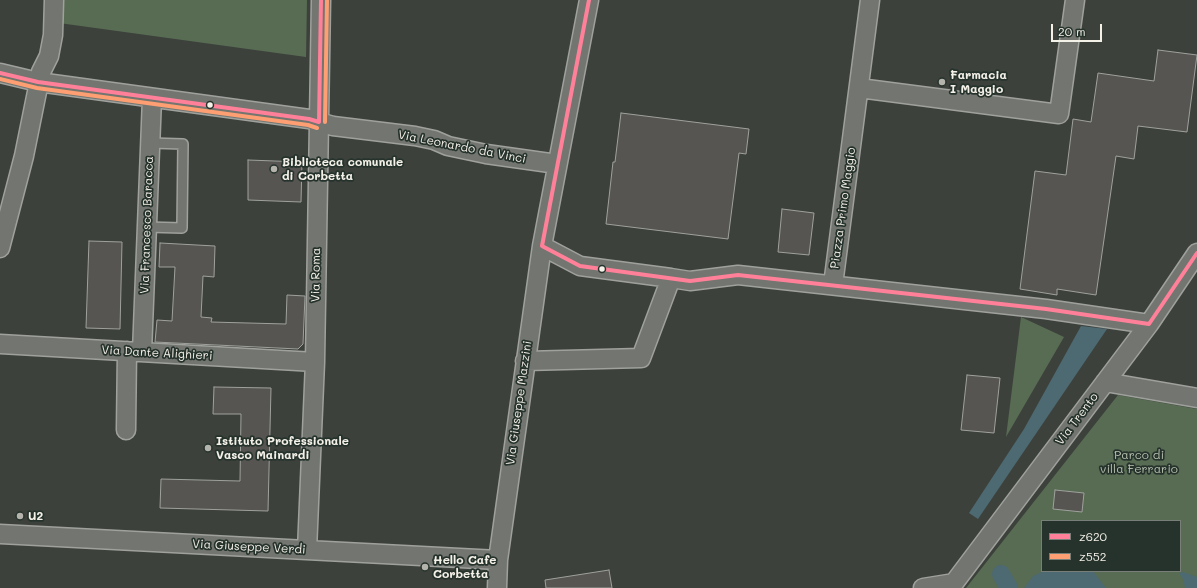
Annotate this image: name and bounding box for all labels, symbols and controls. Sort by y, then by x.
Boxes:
scale bar [1053,16,1104,42]
text: 20 m [1058,23,1086,39]
place label: Farmacia I Maggio [950,68,1007,96]
marker: Farmacia I Maggio [937,77,947,87]
unlabelled marker [205,100,215,110]
street label: Via Leonardo da Vinci [397,128,527,166]
street label: Piazza Primo Maggio [827,146,859,270]
place label: Biblioteca comunale di Corbetta [282,155,403,183]
street label: Via Francesco Baracca [137,156,157,294]
marker: Biblioteca comunale di Corbetta [269,164,279,174]
street label: Via Roma [308,248,324,302]
unlabelled marker [597,264,607,274]
street label: Via Giuseppe Mazzini [503,340,535,466]
street label: Via Dante Alighieri [101,343,213,363]
street label: Via Trento [1053,390,1101,448]
place label: Istituto Professionale Vasco Mainardi [216,434,349,462]
marker: Istituto Professionale Vasco Mainardi [203,443,213,453]
park label: Parco di villa Ferrario [1100,448,1178,476]
place label: U2 [28,509,43,523]
marker: U2 [15,511,25,521]
legend [1041,520,1181,572]
text: z620 [1079,528,1107,544]
street label: Via Giuseppe Verdi [192,537,306,557]
text: z552 [1079,548,1106,564]
place label: Hello Cafe Corbetta [433,553,496,581]
marker: Hello Cafe Corbetta [420,562,430,572]

